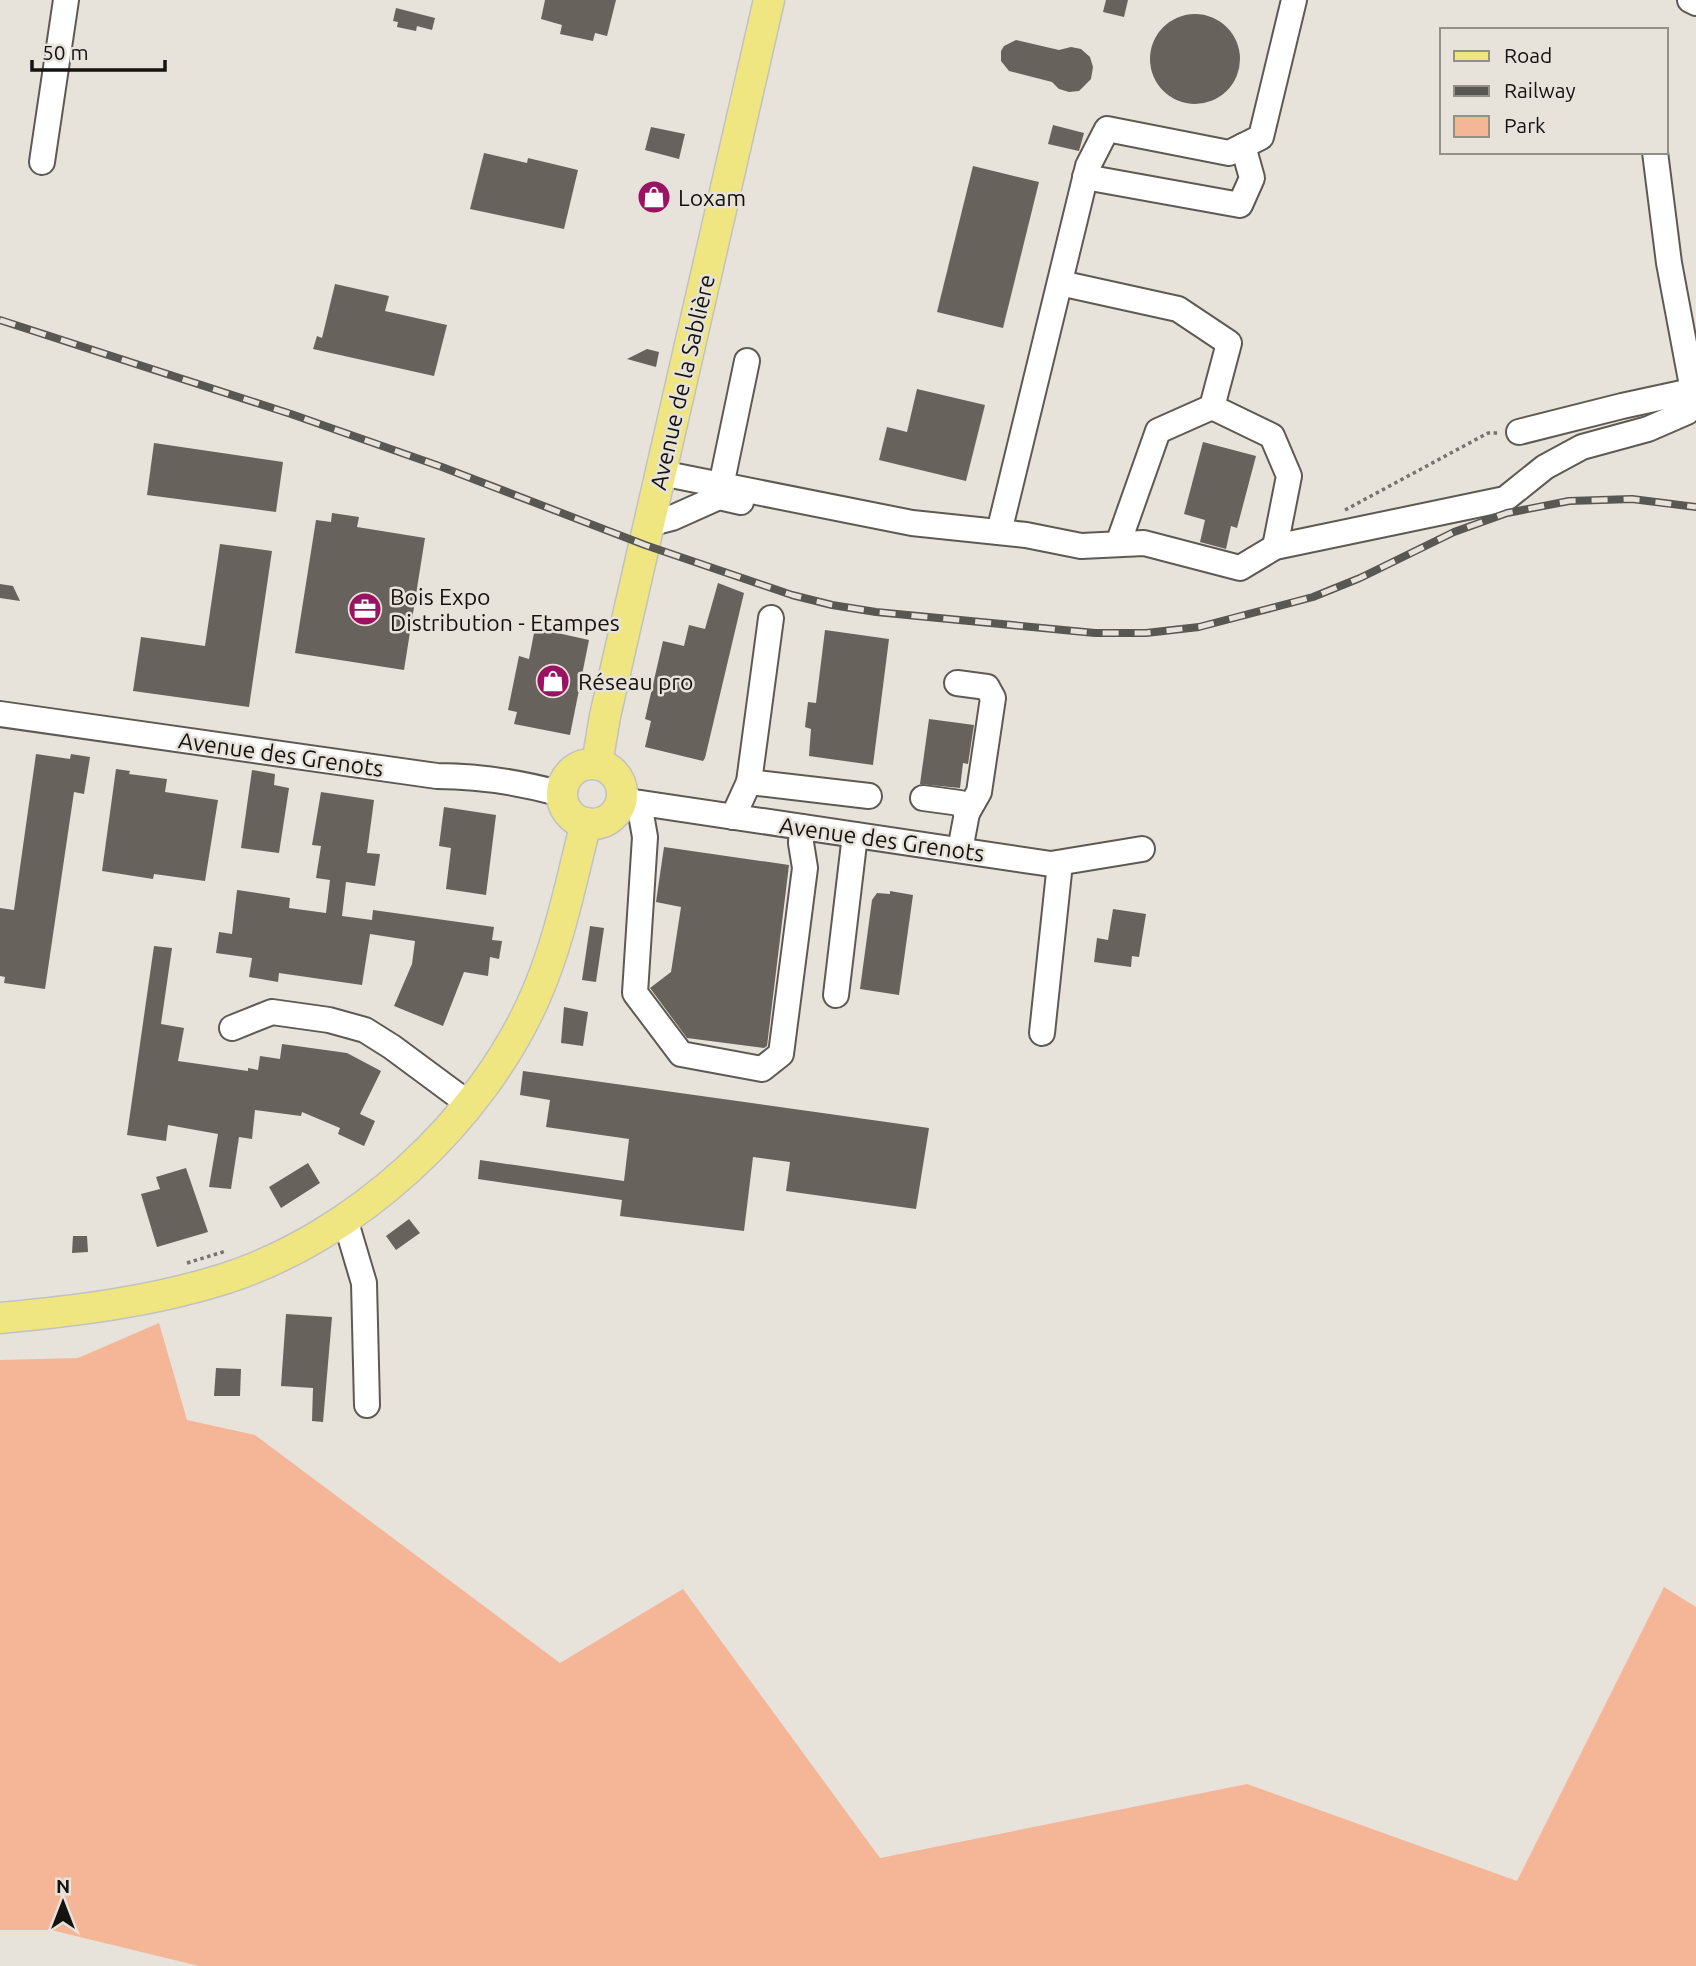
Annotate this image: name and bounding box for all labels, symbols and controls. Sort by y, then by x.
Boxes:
scale bar [32,28,164,72]
legend [1440,28,1668,154]
text: 50 m [42,40,89,64]
text: Road [1504,43,1552,67]
text: Railway [1504,78,1576,102]
text: Park [1504,113,1546,137]
shop icon: Loxam [635,178,673,216]
place label: Loxam [678,185,746,210]
street label: Avenue de la Sablière [645,272,719,492]
place label: Bois Expo Distribution - Etampes [390,584,620,635]
office icon: Bois Expo Distribution - Etampes [346,590,384,628]
shop icon: Réseau pro [534,662,572,700]
place label: Réseau pro [578,669,693,694]
street label: Avenue des Grenots [177,727,385,781]
street label: Avenue des Grenots [778,812,986,866]
north arrow [28,1868,98,1938]
text: N [56,1875,70,1897]

